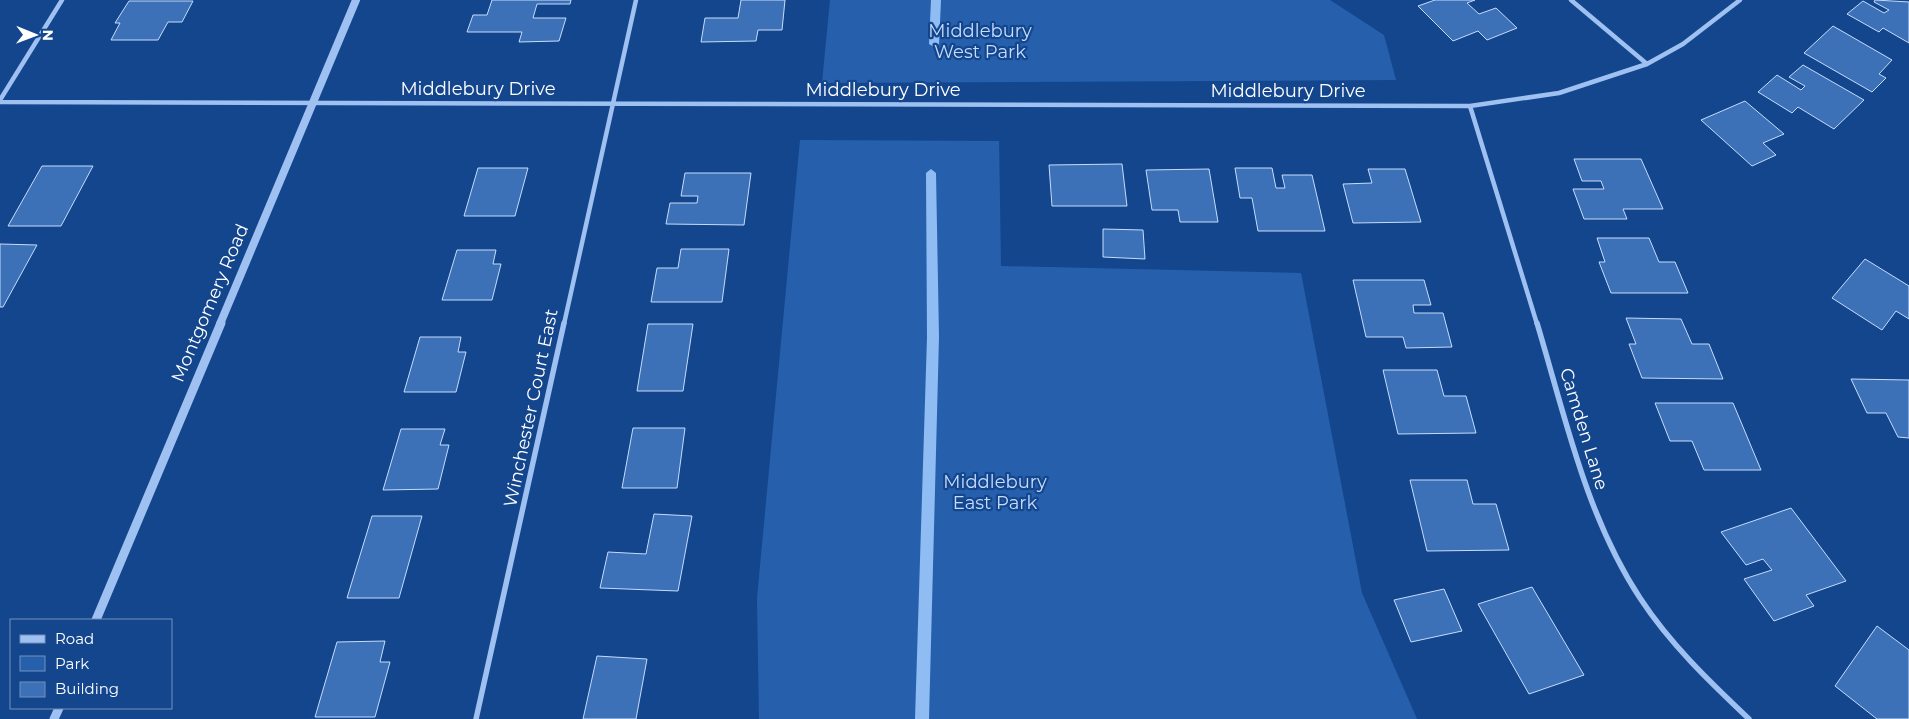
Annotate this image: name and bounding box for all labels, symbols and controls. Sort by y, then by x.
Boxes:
north arrow [10,10,60,60]
park label: Middlebury West Park [928,20,1032,63]
text: N [39,29,57,41]
street label: Middlebury Drive [400,78,556,100]
street label: Middlebury Drive [805,79,961,101]
street label: Middlebury Drive [1210,80,1366,102]
street label: Montgomery Road [167,221,253,385]
street label: Winchester Court East [499,307,563,509]
street label: Camden Lane [1555,365,1613,493]
park label: Middlebury East Park [943,471,1047,514]
legend [10,619,172,709]
text: Road [55,629,94,648]
text: Park [55,654,89,673]
text: Building [55,679,119,698]

